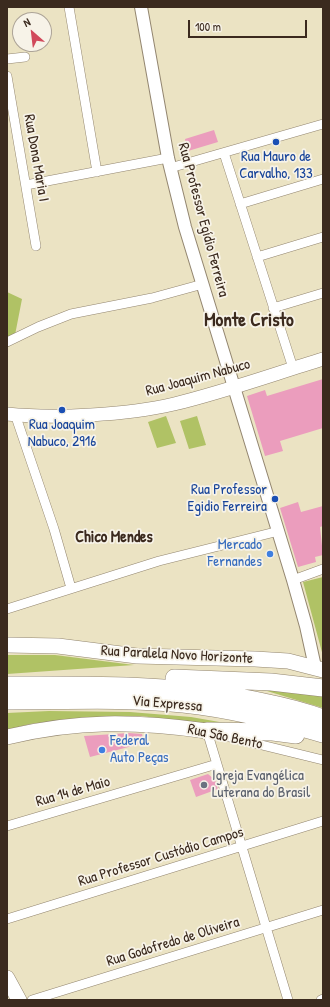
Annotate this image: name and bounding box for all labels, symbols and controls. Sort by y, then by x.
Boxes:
north arrow [12,12,52,52]
scale bar [190,12,309,38]
text: N [21,15,33,30]
text: 100 m [195,18,221,35]
street label: Rua Dona Maria I [19,113,53,203]
marker: Rua Mauro de Carvalho, 133 [271,137,281,147]
street label: Rua Professor Egídio Ferreira [174,141,232,299]
place label: Rua Mauro de Carvalho, 133 [239,148,313,183]
district label: Monte Cristo [204,310,294,332]
street label: Rua Joaquim Nabuco [144,355,252,401]
marker: Rua Joaquim Nabuco, 2916 [57,405,67,415]
place label: Rua Joaquim Nabuco, 2916 [28,416,96,451]
place label: Rua Professor Egidio Ferreira [188,481,267,516]
marker: Rua Professor Egidio Ferreira [270,494,280,504]
district label: Chico Mendes [75,528,153,548]
place label: Mercado Fernandes [208,536,262,571]
marker: Mercado Fernandes [265,549,275,559]
street label: Rua Paralela Novo Horizonte [101,642,253,668]
street label: Via Expressa [131,692,203,716]
street label: Rua São Bento [186,720,264,754]
place label: Federal Auto Peças [110,732,169,767]
marker: Federal Auto Peças [97,745,107,755]
place label: Igreja Evangélica Luterana do Brasil [212,767,310,802]
street label: Rua 14 de Maio [34,773,112,811]
marker: Igreja Evangélica Luterana do Brasil [199,780,209,790]
street label: Rua Professor Custódio Campos [76,823,246,891]
street label: Rua Godofredo de Oliveira [105,913,241,971]

